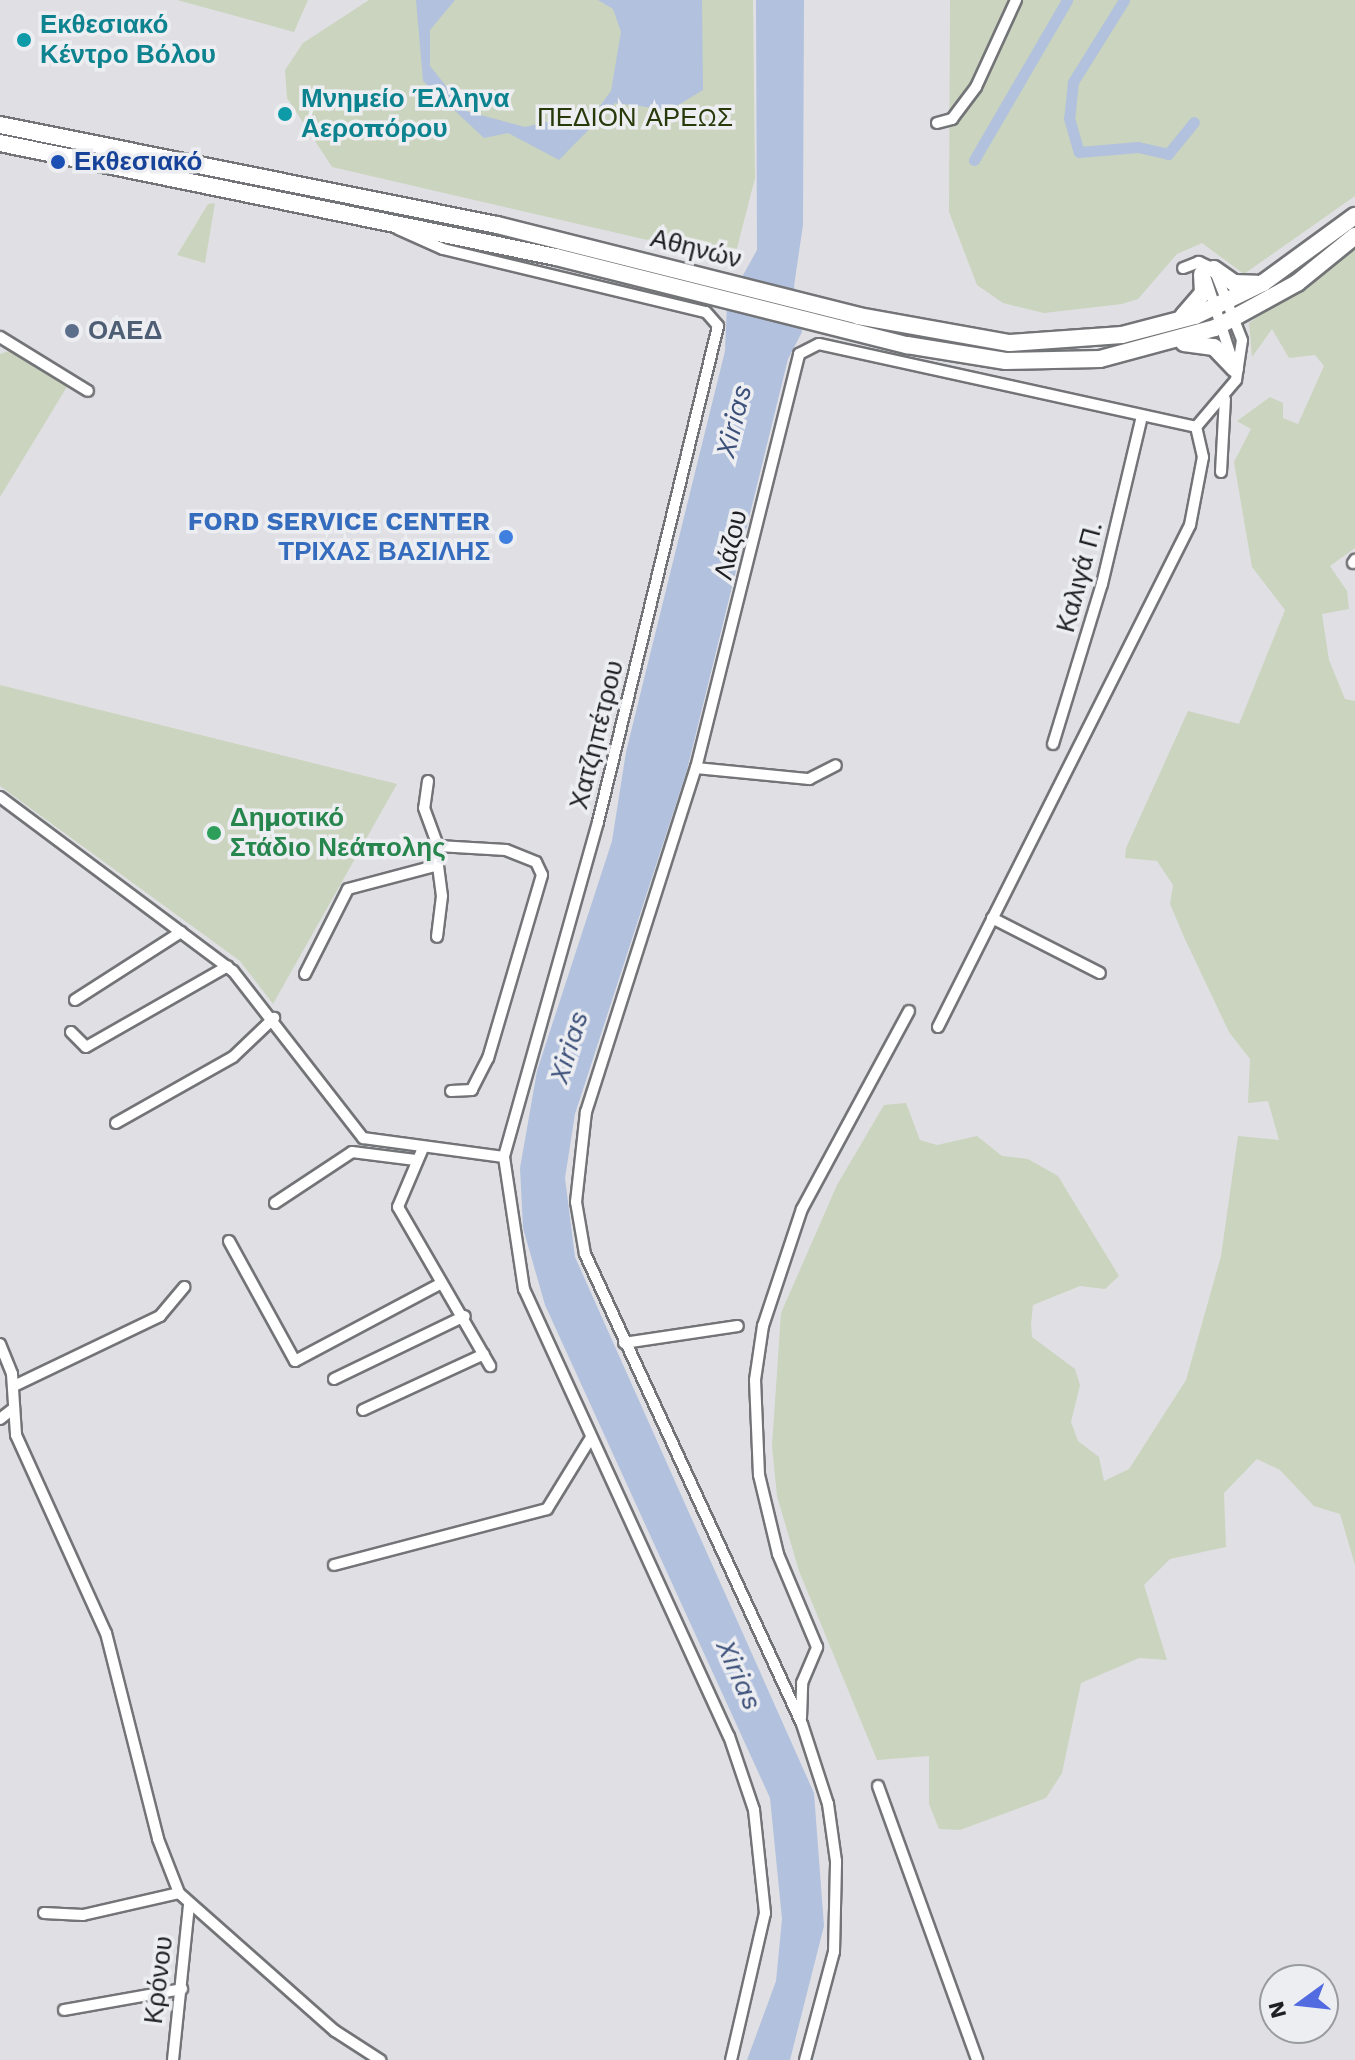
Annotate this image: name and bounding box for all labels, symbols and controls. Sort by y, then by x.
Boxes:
place label: Εκθεσιακό Κέντρο Βόλου [40,9,216,70]
marker: Εκθεσιακό Κέντρο Βόλου [15,31,33,49]
place label: Μνημείο Έλληνα Αεροπόρου [301,83,509,144]
park label: ΠΕΔΙΟΝ ΑΡΕΩΣ [537,102,733,134]
marker: Μνημείο Έλληνα Αεροπόρου [276,105,294,123]
place label: Εκθεσιακό [74,146,202,178]
marker: Εκθεσιακό [49,153,67,171]
street label: Αθηνών [647,223,745,275]
place label: ΟΑΕΔ [88,315,162,347]
marker: ΟΑΕΔ [63,322,81,340]
water label: Xirias [709,381,759,461]
place label: FORD SERVICE CENTER ΤΡΙΧΑΣ ΒΑΣΙΛΗΣ [188,506,490,568]
street label: Λάζου [708,507,754,583]
street label: Καλιγά Π. [1050,518,1110,636]
marker: FORD SERVICE CENTER ΤΡΙΧΑΣ ΒΑΣΙΛΗΣ [497,528,515,546]
street label: Χατζηπέτρου [563,657,631,813]
place label: Δημοτικό Στάδιο Νεάπολης [230,802,446,864]
marker: Δημοτικό Στάδιο Νεάπολης [205,824,223,842]
water label: Xirias [542,1007,596,1087]
water label: Xirias [709,1635,769,1715]
street label: Κρόνου [138,1934,180,2026]
north arrow [1259,1964,1339,2044]
text: N [1263,1999,1291,2021]

